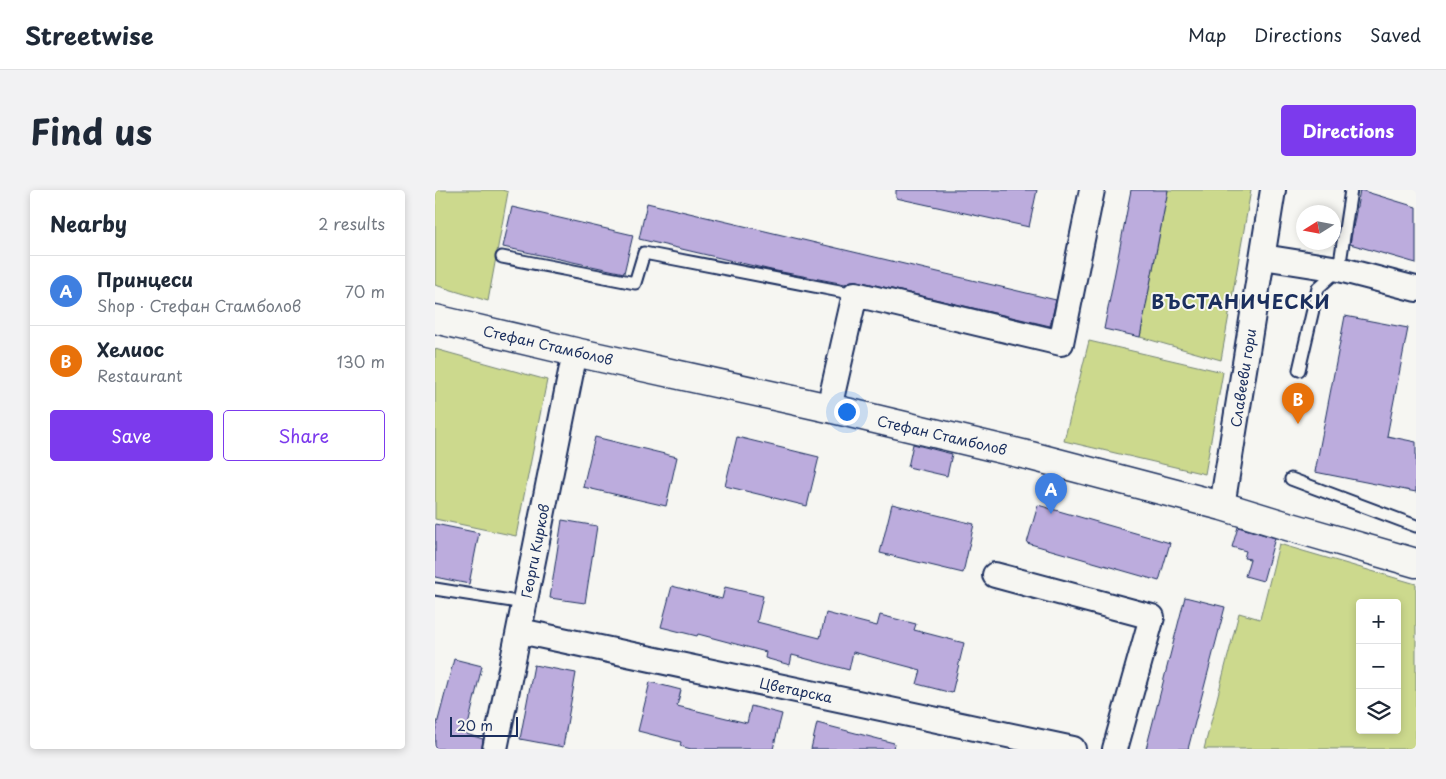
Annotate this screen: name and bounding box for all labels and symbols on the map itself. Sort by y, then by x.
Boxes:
north arrow [1296,205,1341,250]
district label: ВЪСТАНИЧЕСКИ [1151,287,1331,315]
street label: Стефан Стамболов [481,320,615,370]
street label: Славееви гори [1225,327,1261,429]
pin: B [1282,383,1314,424]
your location [834,399,860,425]
street label: Стефан Стамболов [875,410,1009,460]
pin: A [1035,473,1067,514]
street label: Георги Кирков [516,502,554,600]
street label: Цветарска [758,672,835,708]
scale bar [450,714,517,737]

